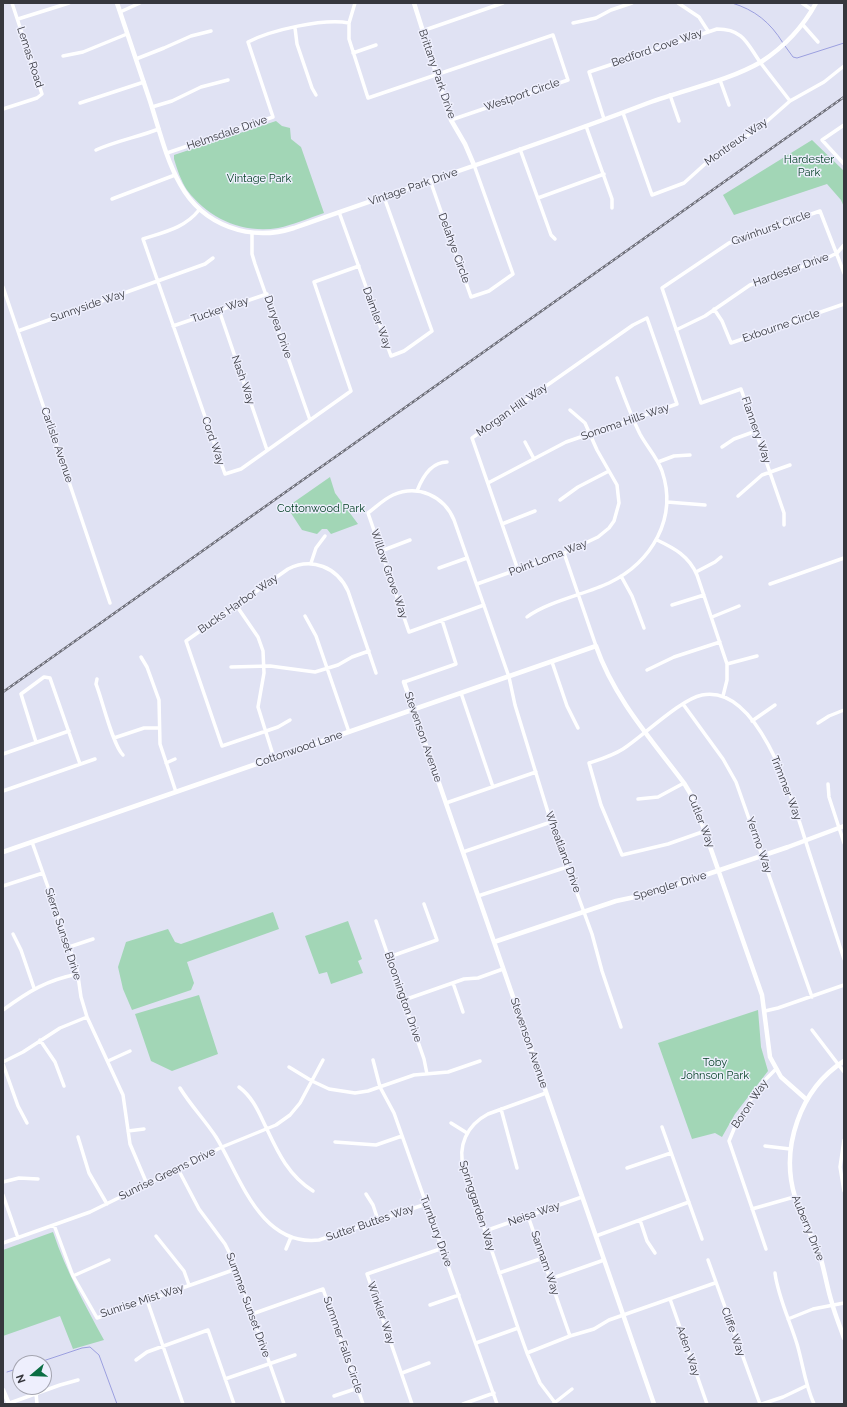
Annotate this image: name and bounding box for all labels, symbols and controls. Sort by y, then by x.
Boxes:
street label: Lemas Road [14,25,46,89]
street label: Bedford Cove Way [610,26,704,70]
street label: Brittany Park Drive [416,28,458,120]
street label: Westport Circle [482,76,562,114]
street label: Helmsdale Drive [185,113,269,153]
street label: Montreux Way [702,115,770,169]
park label: Hardester Park [784,153,834,179]
street label: Vintage Park Drive [367,166,459,208]
park label: Vintage Park [227,172,291,186]
street label: Gwinhurst Circle [730,208,812,248]
street label: Delahye Circle [435,211,473,285]
street label: Hardester Drive [751,250,831,290]
street label: Daimler Way [360,285,394,351]
street label: Sunnyside Way [49,287,127,325]
street label: Tucker Way [190,294,250,326]
street label: Duryea Drive [261,294,295,360]
street label: Exbourne Circle [741,307,821,345]
street label: Nash Way [228,353,258,407]
street label: Morgan Hill Way [474,381,550,439]
street label: Flannery Way [738,395,774,465]
street label: Sonoma Hills Way [579,401,671,443]
street label: Carlisle Avenue [38,406,76,484]
street label: Cord Way [199,415,227,467]
park label: Cottonwood Park [277,502,365,516]
street label: Willow Grove Way [368,528,410,620]
street label: Point Loma Way [507,537,589,579]
street label: Bucks Harbor Way [196,572,280,636]
street label: Stevenson Avenue [401,690,445,784]
street label: Cottonwood Lane [254,728,344,770]
street label: Trimmer Way [768,754,804,822]
street label: Cutler Way [685,792,717,850]
street label: Wheatland Drive [542,810,584,894]
street label: Yermo Way [743,815,775,875]
street label: Spengler Drive [632,869,708,903]
street label: Sierra Sunset Drive [42,886,84,982]
street label: Bloomington Drive [381,950,425,1044]
street label: Stevenson Avenue [507,996,551,1090]
park label: Toby Johnson Park [681,1056,749,1082]
street label: Boron Way [729,1077,771,1131]
street label: Sunrise Greens Drive [117,1145,217,1203]
street label: Springgarden Way [456,1159,498,1253]
street label: Auberry Drive [789,1193,827,1263]
street label: Turnbury Drive [417,1194,455,1268]
street label: Neisa Way [506,1199,562,1229]
street label: Sutter Buttes Way [324,1202,416,1244]
street label: Sannam Way [528,1229,562,1297]
street label: Summer Sunset Drive [223,1251,273,1359]
street label: Winkler Way [364,1280,398,1346]
street label: Sunrise Mist Way [99,1281,185,1321]
street label: Summer Falls Circle [320,1295,366,1395]
street label: Cliffe Way [718,1306,748,1358]
street label: Aden Way [673,1324,703,1378]
north arrow [12,1355,52,1395]
text: N [14,1373,29,1385]

